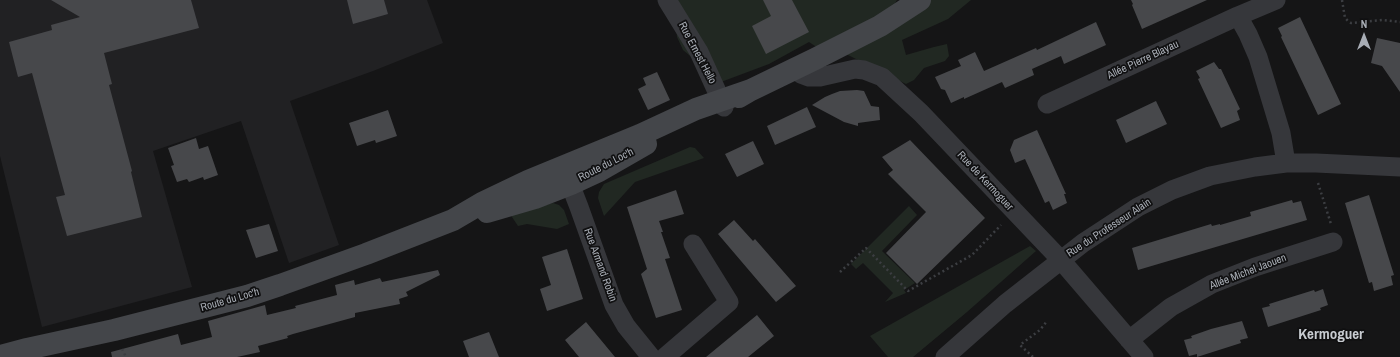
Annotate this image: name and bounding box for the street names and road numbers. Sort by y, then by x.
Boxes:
street label: Rue Ernest Hello [675,20,719,86]
street label: Allée Pierre Blayau [1105,38,1181,82]
street label: Route du Loc'h [576,145,636,185]
street label: Rue de Kermoguer [954,149,1016,213]
street label: Rue du Professeur Alain [1064,196,1154,260]
street label: Rue Armand Robin [581,226,619,304]
street label: Allée Michel Jaouen [1208,251,1288,293]
street label: Route du Loc'h [199,285,261,315]

